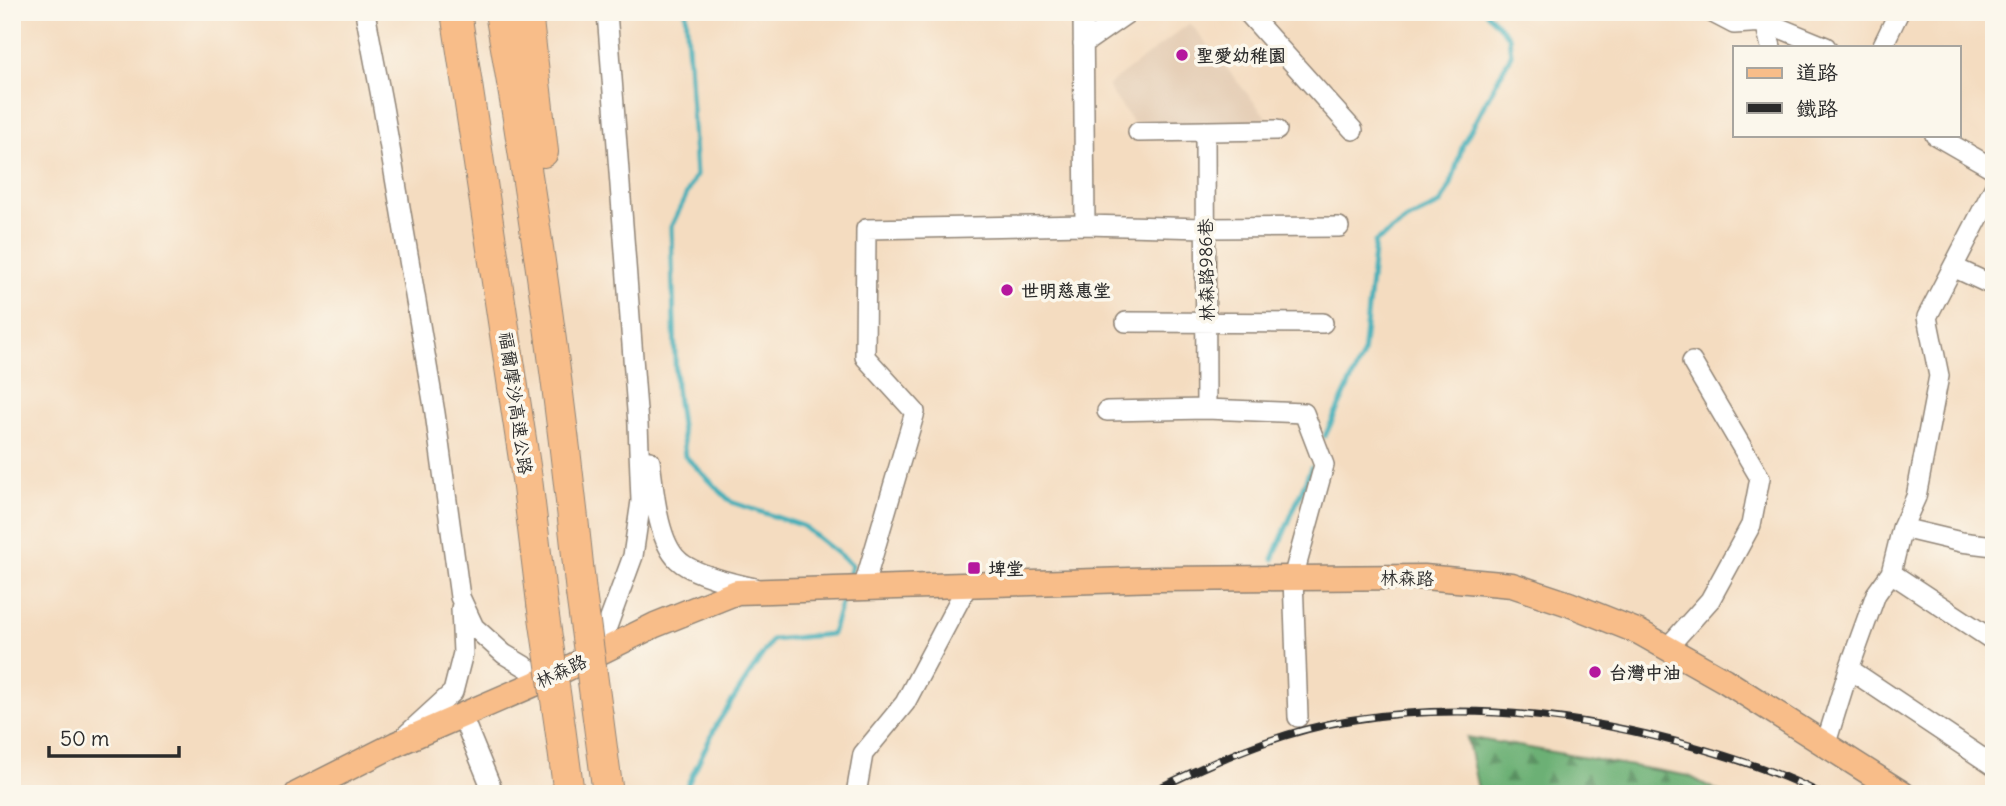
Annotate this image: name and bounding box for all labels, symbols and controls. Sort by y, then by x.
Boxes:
place label: 聖愛幼稚園 [1196,44,1286,67]
legend [1733,46,1960,136]
marker: 聖愛幼稚園 [1174,47,1190,63]
text: 道路 [1796,59,1838,86]
text: 鐵路 [1796,95,1838,122]
street label: 林森路986巷 [1194,218,1218,322]
place label: 世明慈惠堂 [1021,279,1111,302]
marker: 世明慈惠堂 [999,282,1015,298]
street label: 福爾摩沙高速公路 [495,330,537,476]
place label: 埤堂 [988,557,1024,580]
marker: 埤堂 [966,560,982,576]
street label: 林森路 [1380,566,1434,590]
street label: 林森路 [532,649,590,693]
place label: 台灣中油 [1609,661,1681,684]
marker: 台灣中油 [1587,664,1603,680]
scale bar [49,715,178,759]
text: 50 m [60,725,109,752]

